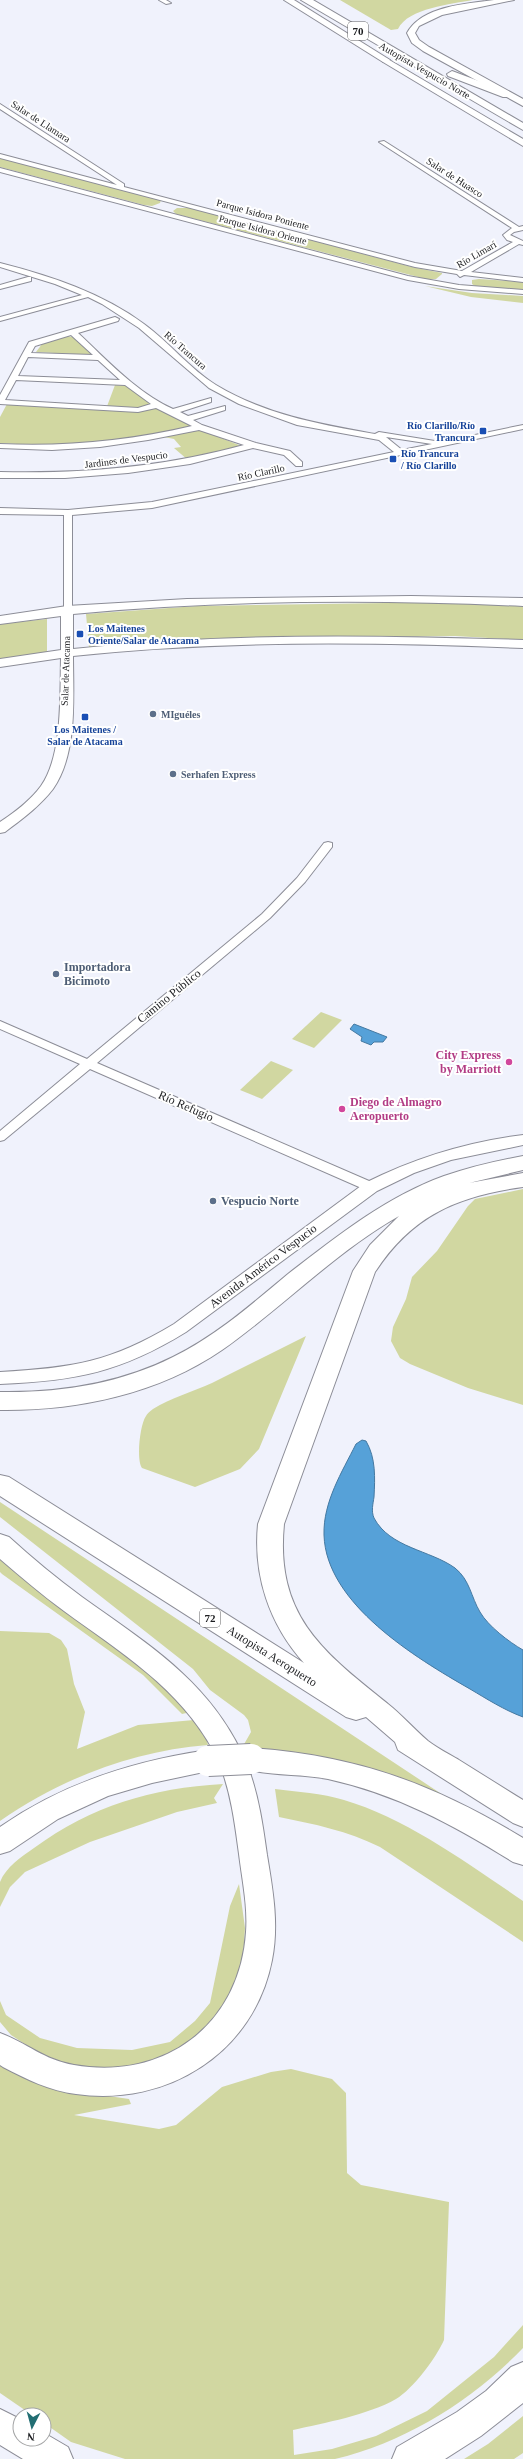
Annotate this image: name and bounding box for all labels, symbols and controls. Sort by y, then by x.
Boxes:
road number: 70 [348,22,368,40]
street label: Autopista Vespucio Norte [377,40,473,101]
street label: Salar de Llamara [9,98,73,145]
street label: Salar de Huasco [424,155,485,200]
street label: Parque Isidora Poniente [215,197,311,232]
street label: Parque Isidora Oriente [218,212,309,247]
street label: Río Limarí [454,239,498,270]
street label: Río Trancura [162,329,210,372]
place label: Río Clarillo/Río Trancura [407,420,475,443]
marker: Río Clarillo/Río Trancura [478,426,488,436]
place label: Río Trancura / Río Clarillo [400,448,459,471]
street label: Jardines de Vespucio [84,449,168,470]
marker: Río Trancura / Río Clarillo [388,454,398,464]
street label: Río Clarillo [237,462,285,483]
place label: Los Maitenes Oriente/Salar de Atacama [88,623,199,646]
marker: Los Maitenes Oriente/Salar de Atacama [75,629,85,639]
street label: Salar de Atacama [59,635,72,706]
marker: MIguéles [148,709,158,719]
place label: MIguéles [161,709,201,720]
marker: Los Maitenes / Salar de Atacama [80,712,90,722]
place label: Los Maitenes / Salar de Atacama [47,724,123,747]
marker: Serhafen Express [168,769,178,779]
place label: Serhafen Express [181,769,256,780]
place label: Importadora Bicimoto [64,960,131,988]
street label: Camino Público [134,966,204,1026]
marker: Importadora Bicimoto [51,969,61,979]
place label: City Express by Marriott [436,1048,501,1076]
marker: City Express by Marriott [504,1057,514,1067]
street label: Río Refugio [156,1088,216,1124]
place label: Diego de Almagro Aeropuerto [350,1095,442,1123]
marker: Diego de Almagro Aeropuerto [337,1104,347,1114]
place label: Vespucio Norte [221,1194,300,1208]
marker: Vespucio Norte [208,1196,218,1206]
street label: Avenida Américo Vespucio [207,1221,319,1311]
road number: 72 [200,1609,220,1627]
street label: Autopista Aeropuerto [224,1623,320,1689]
north arrow [12,2407,52,2447]
text: N [26,2431,36,2443]

